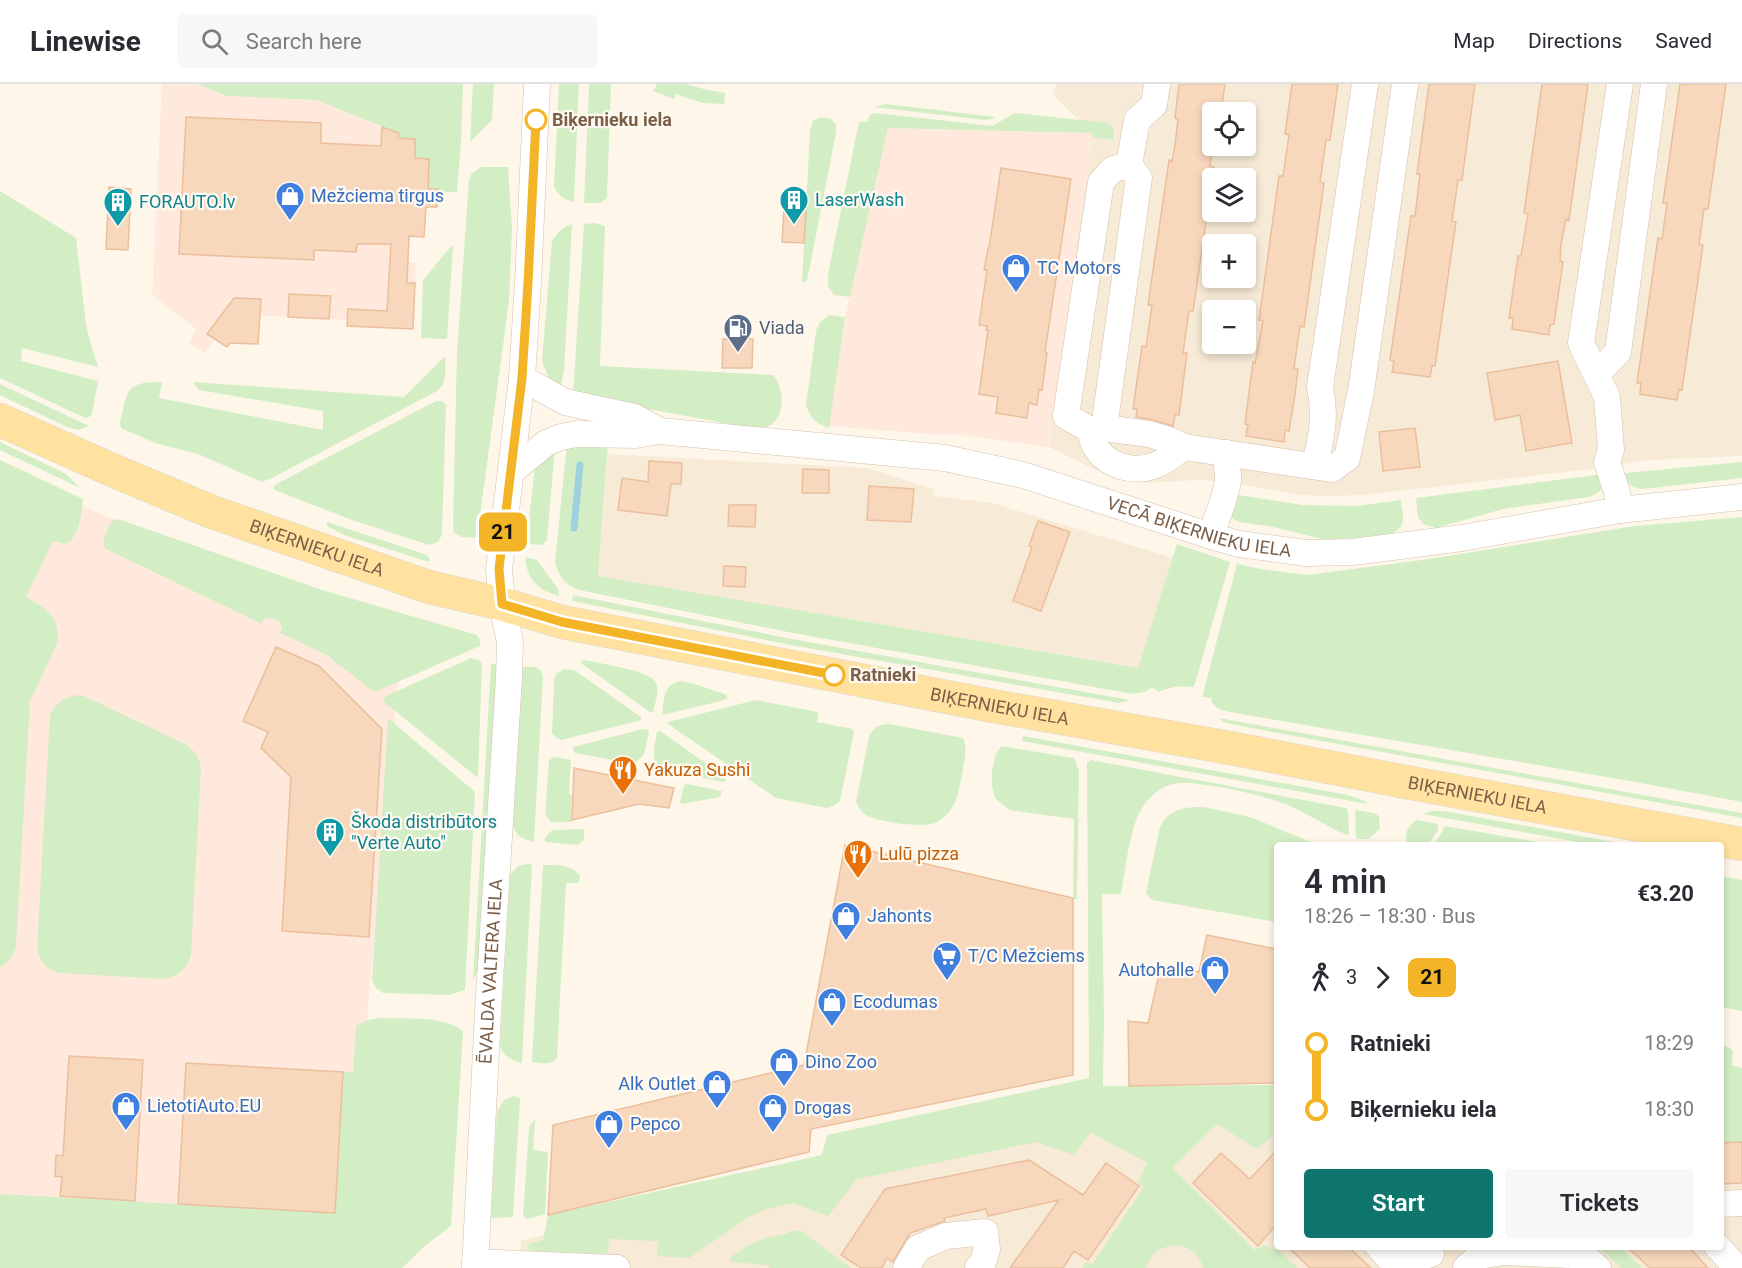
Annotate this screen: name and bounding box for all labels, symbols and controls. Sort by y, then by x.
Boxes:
search box [177,14,597,68]
text: Linewise [30,25,141,58]
icon: search [198,25,231,58]
text: Search here [246,29,362,54]
text: Map [1453,29,1495,53]
text: Directions [1528,29,1622,53]
text: Saved [1655,29,1712,53]
map controls [1202,102,1256,354]
button: locate [1202,102,1256,156]
marker: Biķernieku iela [525,109,547,131]
place label: Biķernieku iela [552,109,672,131]
button: layers [1202,168,1256,222]
shop icon: Mežciema tirgus [274,180,306,222]
building icon: LaserWash [778,184,810,226]
place label: Mežciema tirgus [311,185,444,206]
building icon: FORAUTO.lv [102,186,134,228]
place label: LaserWash [815,189,904,210]
place label: FORAUTO.lv [139,191,236,212]
button: + [1202,234,1256,288]
shop icon: TC Motors [1000,252,1032,294]
place label: TC Motors [1037,257,1121,278]
button: − [1202,300,1256,354]
fuel station icon: Viada [722,312,754,354]
place label: Viada [759,317,805,338]
street label: VECĀ BIĶERNIEKU IELA [1104,492,1293,561]
line badge: 21 [476,512,530,552]
street label: BIĶERNIEKU IELA [247,515,387,581]
text: 21 [491,520,515,544]
marker: Ratnieki [823,664,845,686]
place label: Ratnieki [850,664,916,685]
street label: BIĶERNIEKU IELA [928,683,1071,729]
restaurant icon: Yakuza Sushi [607,754,639,796]
place label: Yakuza Sushi [644,759,750,780]
street label: BIĶERNIEKU IELA [1406,772,1549,818]
place label: Škoda distribūtors "Verte Auto" [351,811,497,853]
building icon: Škoda distribūtors "Verte Auto" [314,816,346,858]
restaurant icon: Lulū pizza [842,838,874,880]
place label: Lulū pizza [879,843,959,864]
text: 4 min [1304,862,1387,901]
street label: ĒVALDA VALTERA IELA [474,878,506,1064]
text: €3.20 [1637,881,1694,906]
shop icon: Jahonts [830,900,862,942]
text: 18:26 – 18:30 · Bus [1304,904,1476,928]
place label: Jahonts [867,905,932,926]
supermarket icon: T/C Mežciems [931,940,963,982]
place label: T/C Mežciems [968,945,1085,966]
shop icon: Autohalle [1199,954,1231,996]
place label: Autohalle [1118,959,1194,980]
icon: walk [1304,961,1337,994]
icon: forward [1366,961,1399,994]
text: 3 [1346,965,1357,989]
text: 21 [1420,965,1444,989]
shop icon: Ecodumas [816,986,848,1028]
place label: Ecodumas [853,991,938,1012]
text: Ratnieki [1350,1031,1431,1056]
text: 18:29 [1644,1031,1694,1055]
shop icon: Dino Zoo [768,1046,800,1088]
place label: Dino Zoo [805,1051,877,1072]
shop icon: Alk Outlet [701,1068,733,1110]
place label: Alk Outlet [618,1073,696,1094]
shop icon: LietotiAuto.EU [110,1090,142,1132]
shop icon: Drogas [757,1092,789,1134]
place label: LietotiAuto.EU [147,1095,261,1116]
place label: Drogas [794,1097,851,1118]
text: Biķernieku iela [1350,1097,1496,1122]
text: 18:30 [1644,1097,1694,1121]
shop icon: Pepco [593,1108,625,1150]
place label: Pepco [630,1113,681,1134]
button: Start [1304,1169,1493,1238]
button: Tickets [1505,1169,1694,1238]

